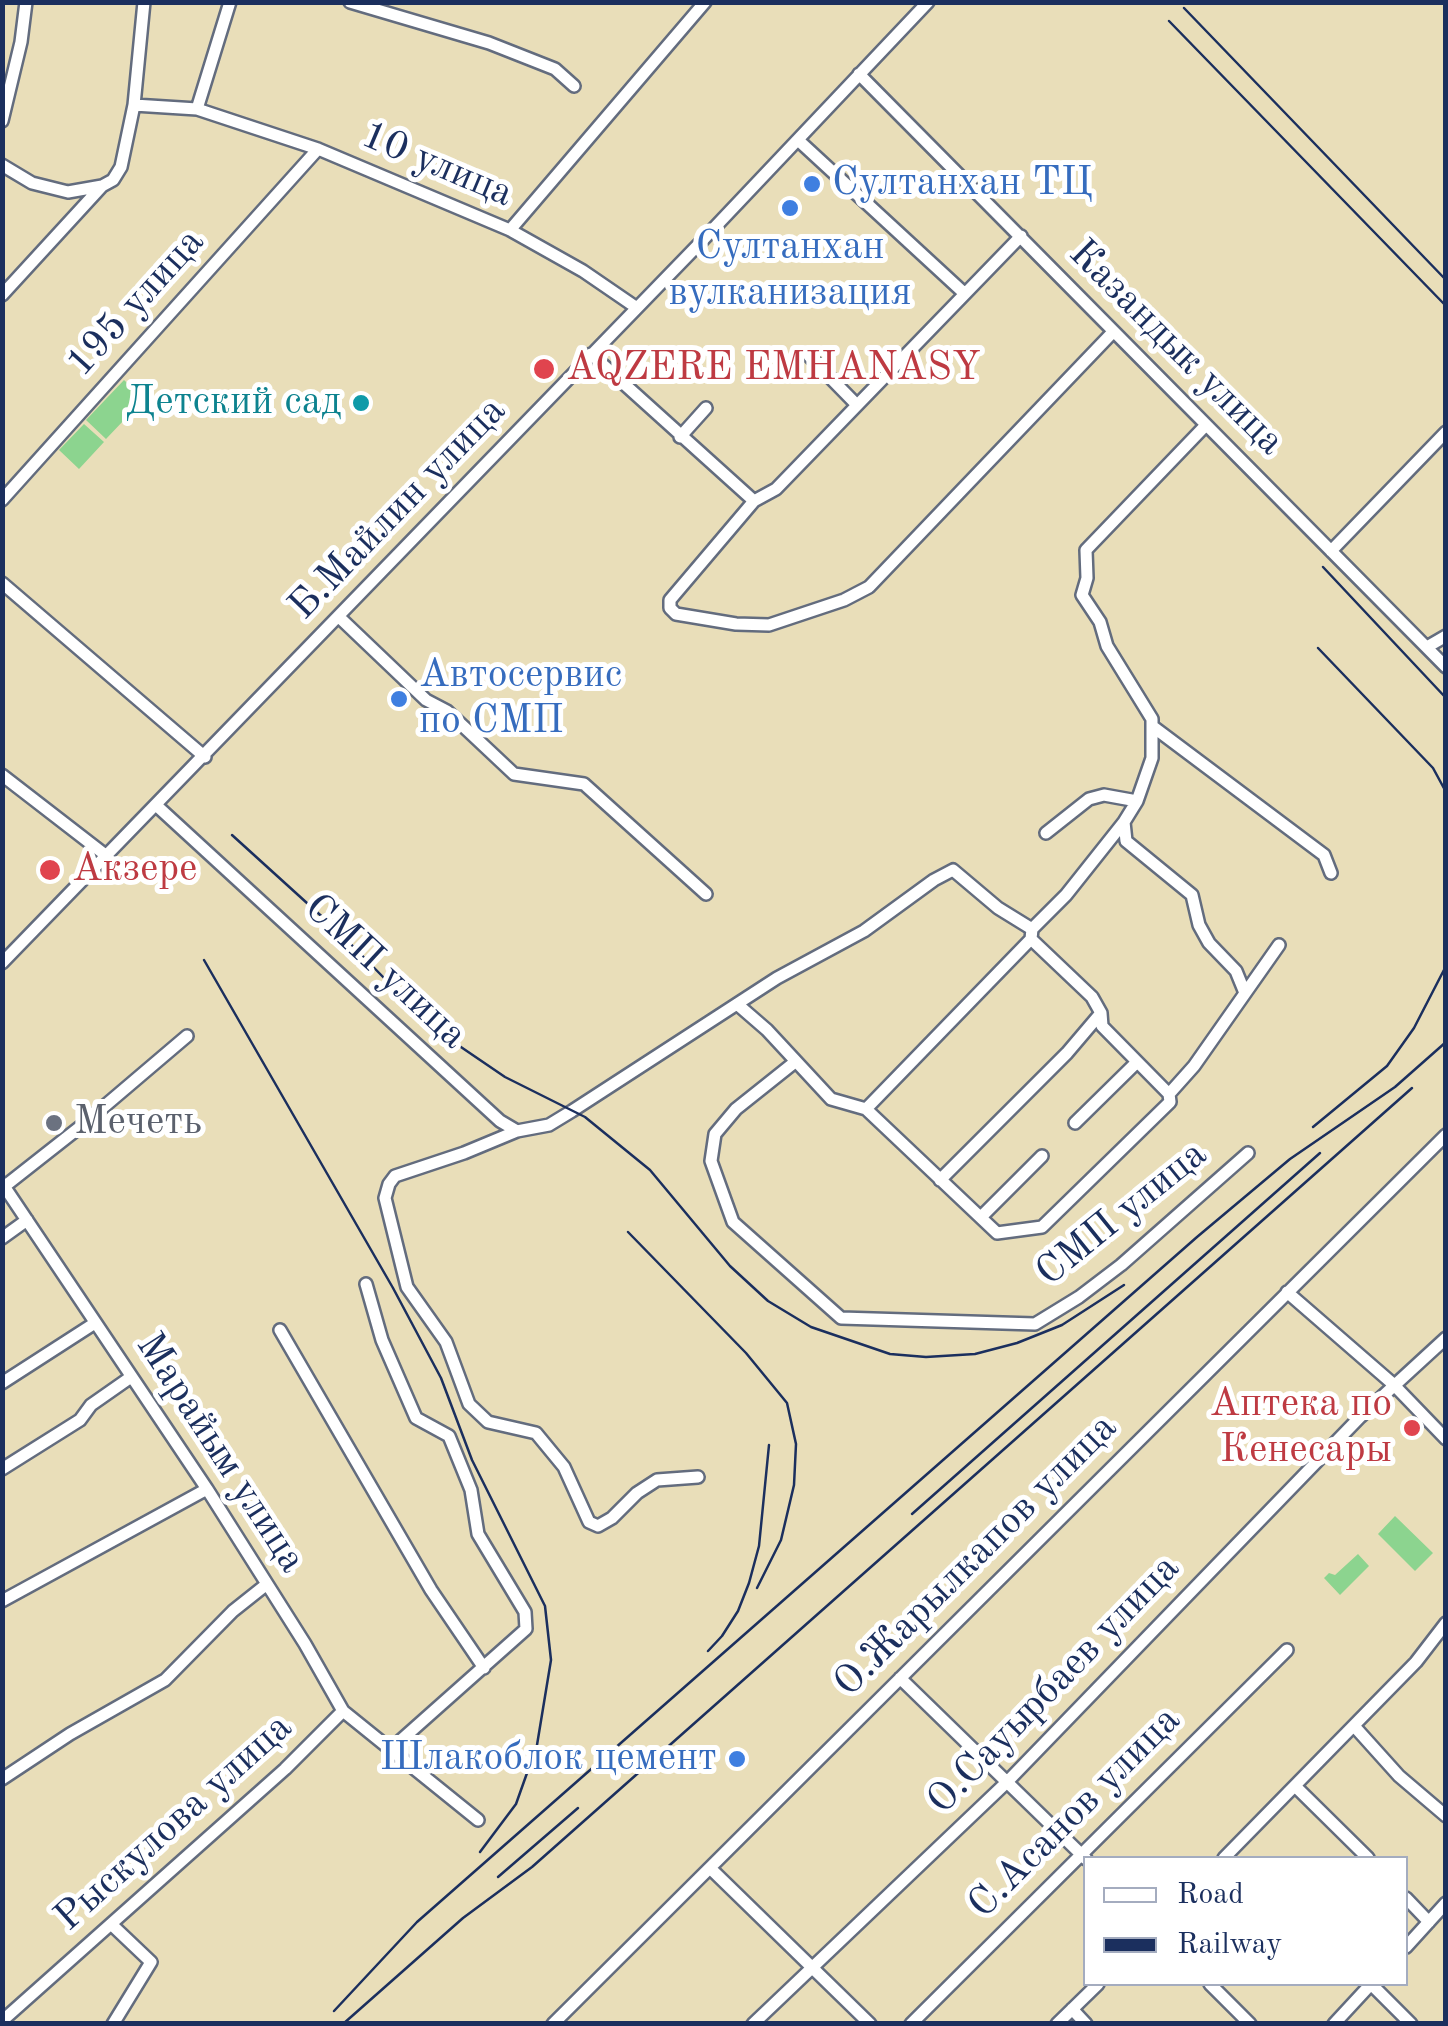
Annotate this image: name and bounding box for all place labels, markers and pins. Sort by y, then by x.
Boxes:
place label: Султанхан ТЦ [832,160,1093,208]
marker: Султанхан ТЦ [801,173,823,195]
marker: Султанхан вулканизация [779,197,801,219]
place label: Султанхан вулканизация [669,224,911,318]
place label: AQZERE EMHANASY [566,345,981,393]
marker: AQZERE EMHANASY [531,356,557,382]
place label: Детский сад [126,379,341,427]
marker: Детский сад [350,392,372,414]
place label: Автосервис по СМП [419,652,622,746]
marker: Автосервис по СМП [388,688,410,710]
place label: Акзере [72,846,198,894]
marker: Акзере [37,857,63,883]
place label: Мечеть [74,1099,202,1147]
marker: Мечеть [43,1112,65,1134]
place label: Аптека по Кенесары [1209,1381,1392,1475]
marker: Аптека по Кенесары [1401,1417,1423,1439]
place label: Шлакоблок цемент [379,1735,717,1783]
marker: Шлакоблок цемент [726,1748,748,1770]

